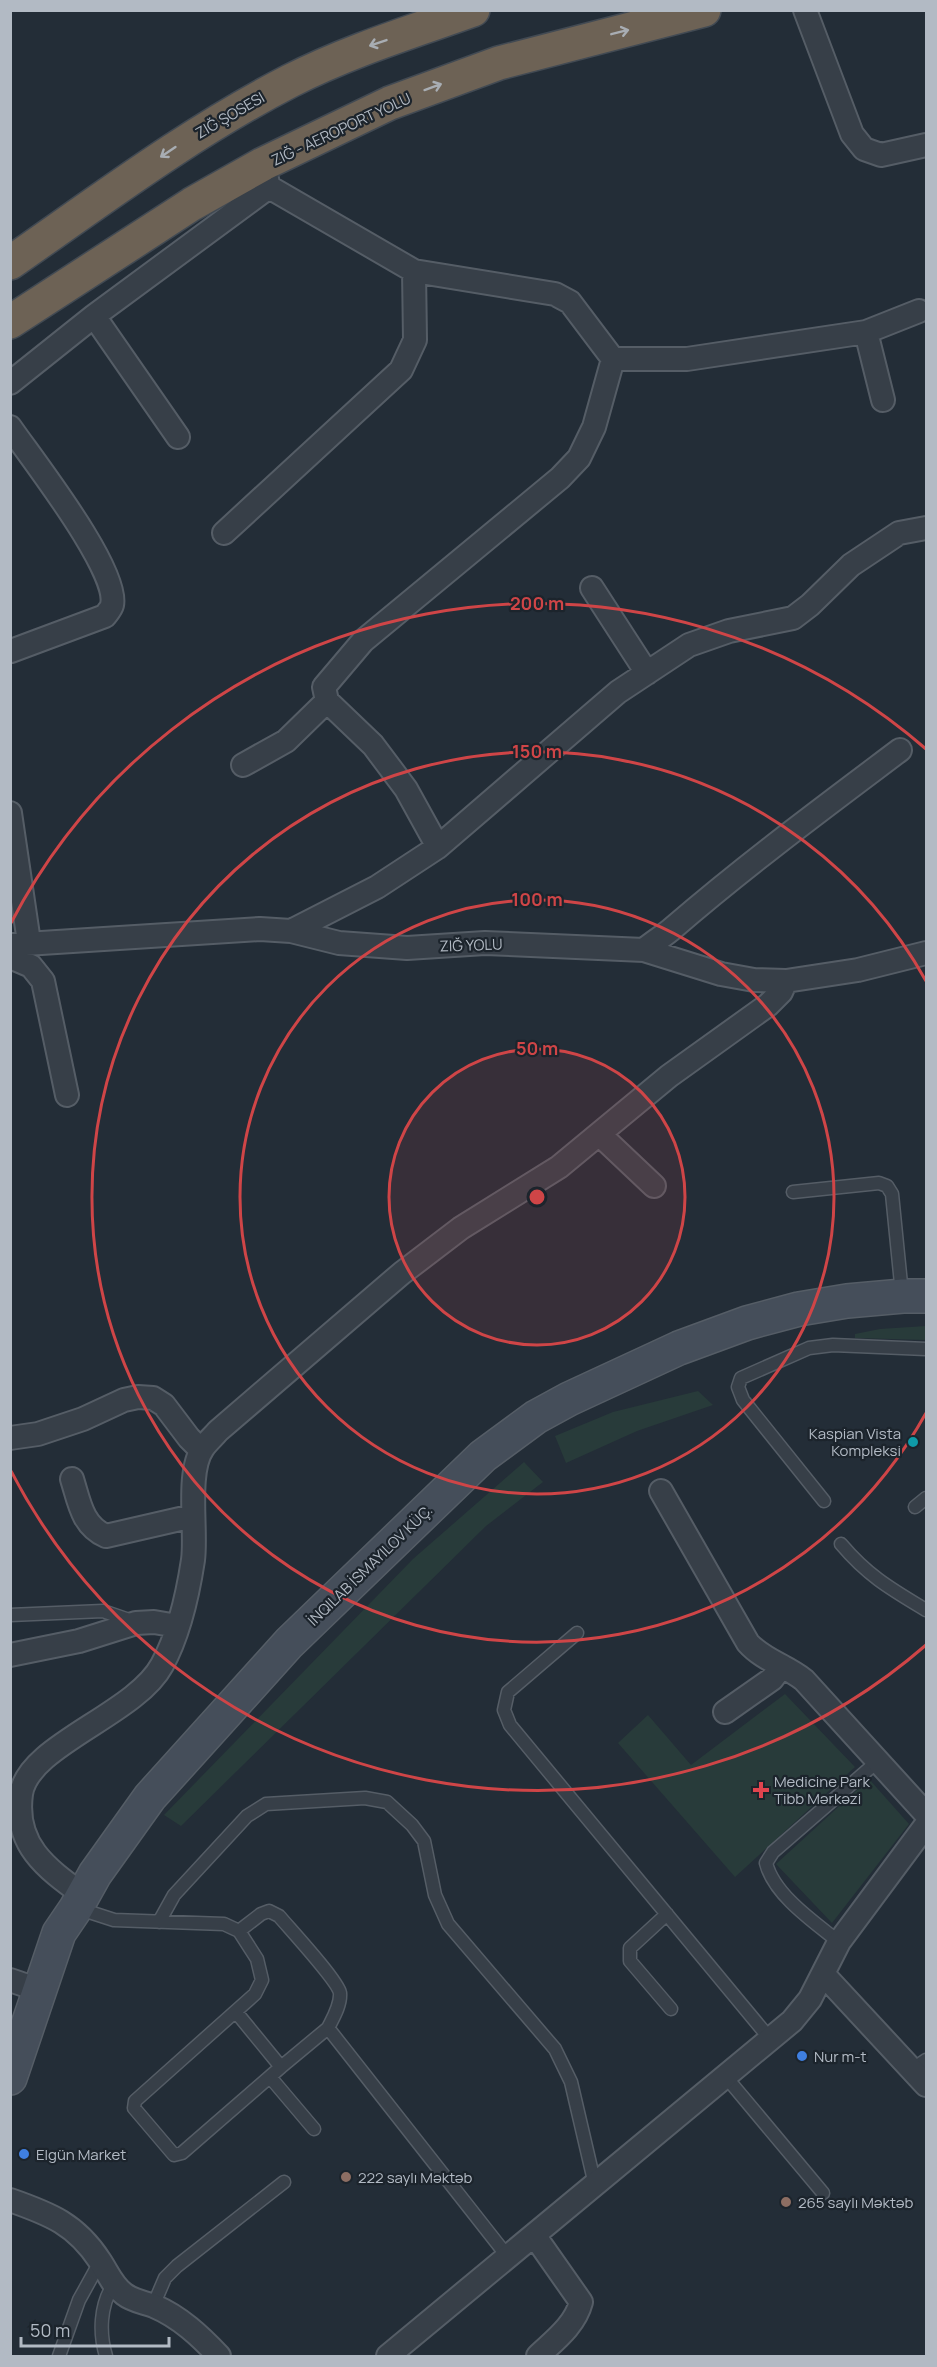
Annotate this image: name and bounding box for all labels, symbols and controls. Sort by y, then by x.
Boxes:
one-way arrow [610,26,629,37]
one-way arrow [369,38,388,49]
one-way arrow [423,81,442,92]
street label: ZIĞ ŞOSESI [192,87,268,143]
street label: ZIĞ - AEROPORT YOLU [268,87,414,171]
one-way arrow [161,146,177,158]
text: 200 m [510,591,564,615]
text: 150 m [512,739,562,763]
text: 100 m [511,887,563,911]
street label: ZIĞ YOLU [439,933,503,957]
text: 50 m [516,1036,558,1060]
centre of rings [527,1187,547,1207]
place label: Kaspian Vista Kompleksi [809,1423,901,1461]
marker: Kaspian Vista Kompleksi [906,1435,920,1449]
street label: İNQILAB İSMAYILOV KÜÇ. [303,1500,437,1630]
place label: Medicine Park Tibb Mərkəzi [774,1771,870,1809]
marker: Medicine Park Tibb Mərkəzi [752,1781,770,1799]
place label: Nur m-t [814,2046,867,2067]
marker: Nur m-t [795,2049,809,2063]
place label: Elgün Market [36,2144,126,2165]
marker: Elgün Market [17,2147,31,2161]
place label: 222 saylı Məktəb [358,2167,473,2188]
marker: 222 saylı Məktəb [339,2170,353,2184]
place label: 265 saylı Məktəb [798,2192,913,2213]
marker: 265 saylı Məktəb [779,2195,793,2209]
scale bar [21,2310,170,2348]
text: 50 m [30,2318,70,2342]

